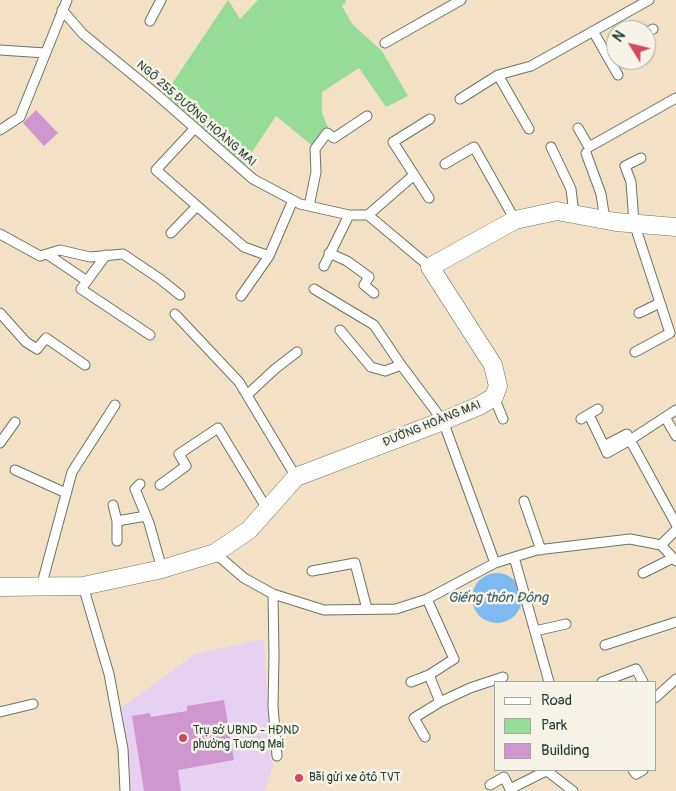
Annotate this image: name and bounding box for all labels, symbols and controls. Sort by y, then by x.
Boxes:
north arrow [606,20,656,70]
text: N [610,28,629,45]
street label: NGÕ 255 ĐƯỜNG HOÀNG MAI [133,58,259,170]
street label: ĐƯỜNG HOÀNG MAI [381,398,483,450]
water label: Giếng thôn Đông [448,590,548,606]
legend [493,681,656,771]
text: Road [541,691,572,710]
text: Park [541,716,567,735]
place label: Trụ sở UBND - HĐND phường Tương Mai [193,724,299,752]
marker: Trụ sở UBND - HĐND phường Tương Mai [177,732,189,744]
text: Building [541,741,589,760]
place label: Bãi gửi xe ôtô TVT [309,771,400,785]
marker: Bãi gửi xe ôtô TVT [293,772,305,784]

